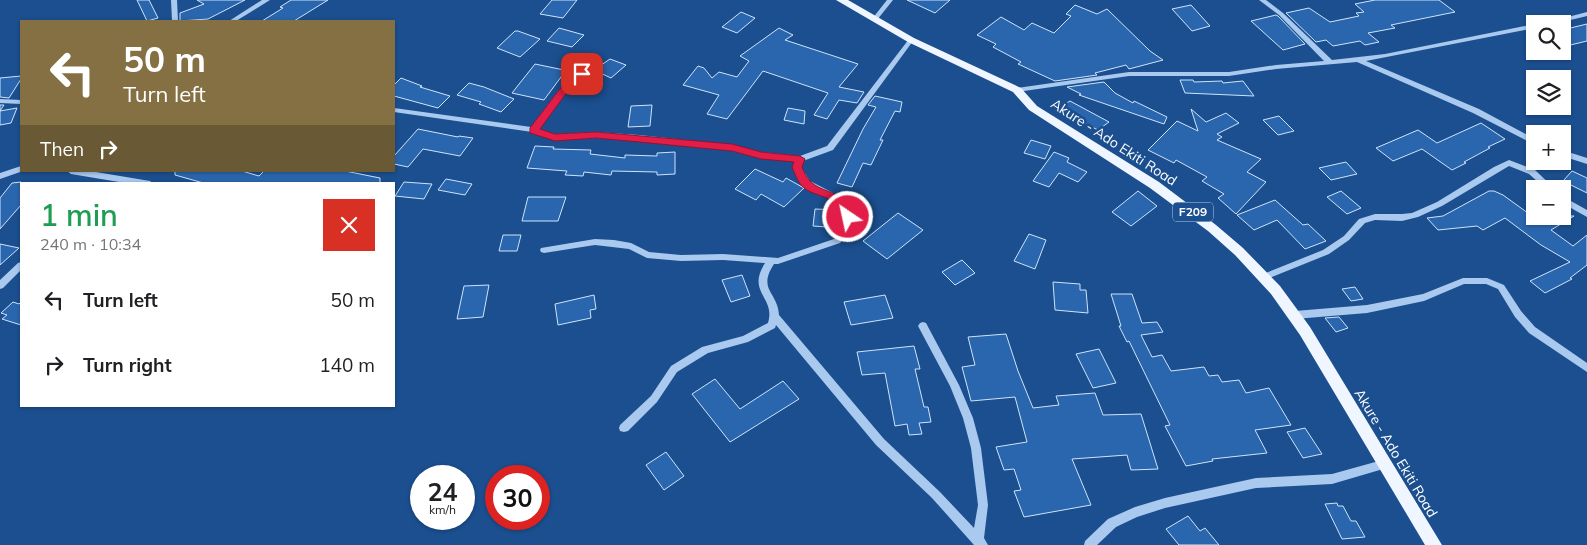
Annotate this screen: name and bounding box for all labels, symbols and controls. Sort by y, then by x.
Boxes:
map controls [1526,15,1571,225]
button: search [1526,15,1571,60]
text: 50 m [123,37,206,81]
icon: left [40,40,105,105]
pin [561,53,603,95]
icon: arrive [568,60,596,88]
button: layers [1526,70,1571,115]
text: Turn left [123,80,206,108]
street label: Akure - Ado Ekiti Road [1048,94,1180,190]
button: + [1526,125,1571,170]
icon: right [94,135,122,163]
text: Then [40,137,84,161]
button: − [1526,180,1571,225]
position arrow [821,190,873,242]
text: 1 min [40,196,118,234]
button: close [323,199,375,251]
road number: F209 [1173,202,1213,222]
text: 240 m · 10:34 [40,234,141,254]
icon: left [40,286,68,314]
text: Turn left [83,288,158,312]
text: 50 m [331,288,375,312]
icon: right [40,351,68,379]
text: Turn right [83,353,172,377]
text: 140 m [319,353,375,377]
street label: Akure - Ado Ekiti Road [1350,385,1442,521]
speed limit sign: 30 [485,465,550,530]
text: 24 [427,476,458,507]
text: km/h [429,502,456,517]

